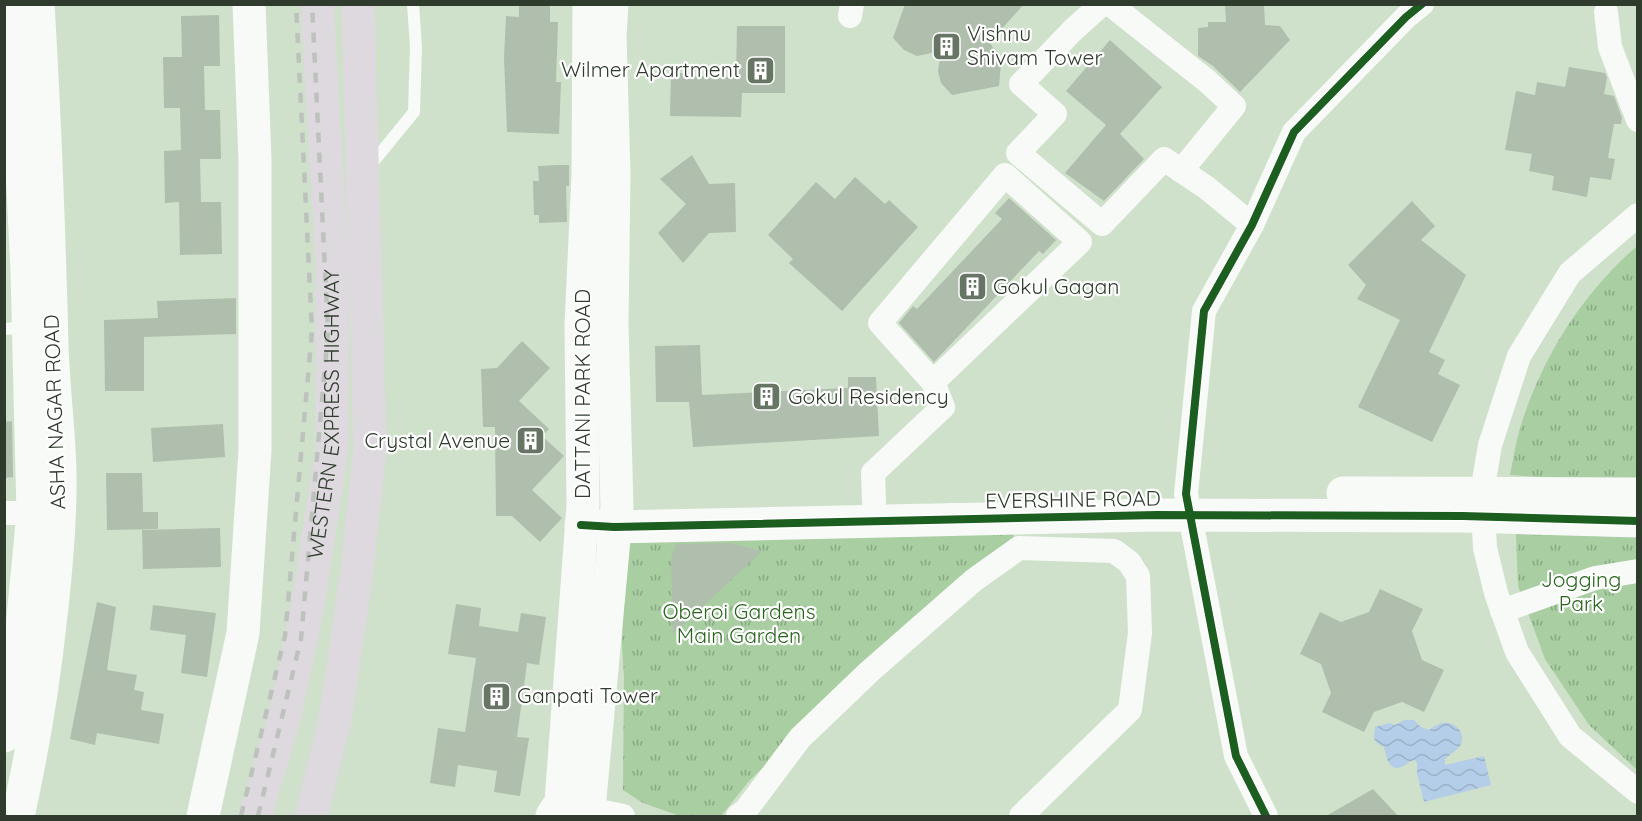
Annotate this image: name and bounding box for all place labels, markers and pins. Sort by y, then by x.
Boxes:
place label: Vishnu Shivam Tower [967,20,1103,70]
building icon: Vishnu Shivam Tower [930,30,962,62]
building icon: Wilmer Apartment [745,54,777,86]
place label: Wilmer Apartment [561,56,740,82]
building icon: Gokul Gagan [956,271,988,303]
place label: Gokul Gagan [993,273,1119,299]
building icon: Gokul Residency [751,381,783,413]
place label: Gokul Residency [788,383,949,409]
building icon: Crystal Avenue [515,425,547,457]
place label: Crystal Avenue [364,427,510,453]
building icon: Ganpati Tower [480,680,512,712]
place label: Ganpati Tower [517,682,658,708]

